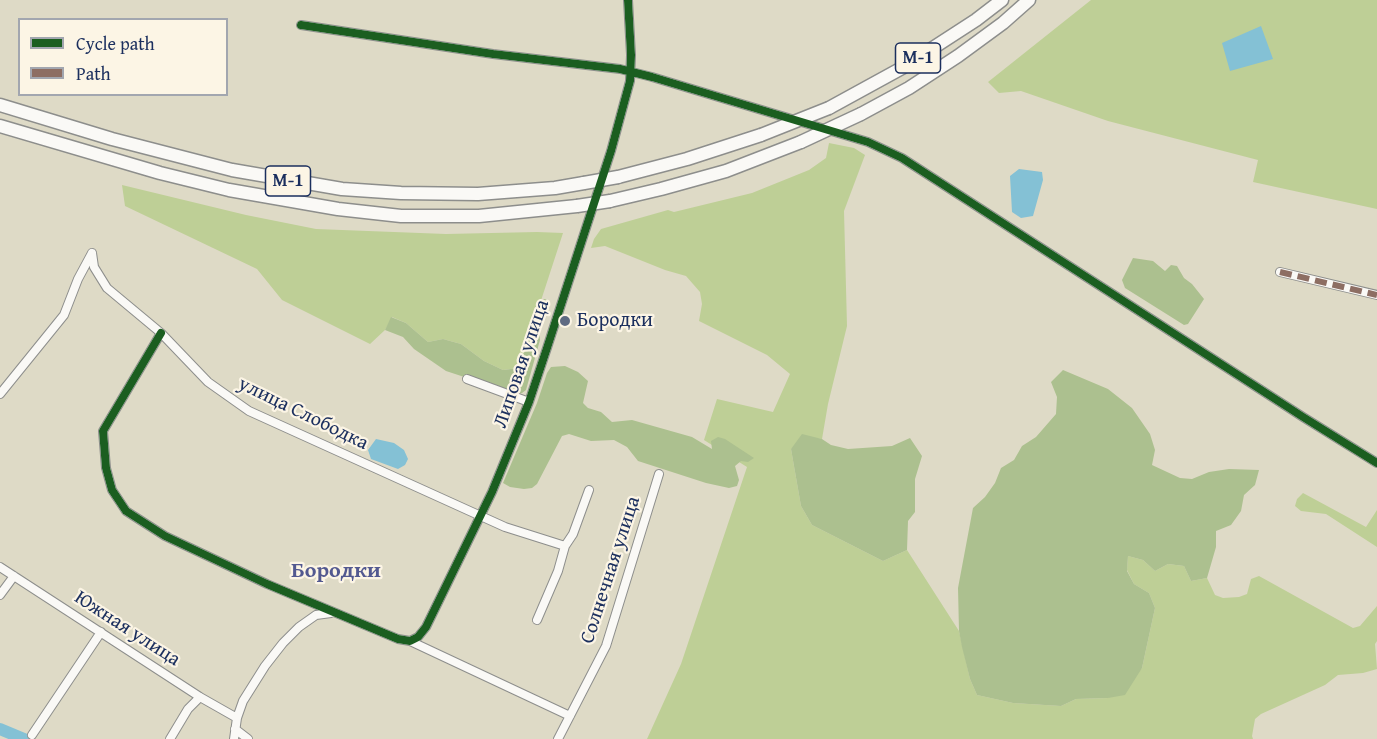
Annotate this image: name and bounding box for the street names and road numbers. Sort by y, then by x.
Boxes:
road number: М-1 [896,43,940,73]
road number: М-1 [266,166,310,196]
street label: Липовая улица [489,297,555,431]
street label: улица Слободка [234,372,372,456]
street label: Солнечная улица [576,493,646,647]
street label: Южная улица [70,586,184,672]

